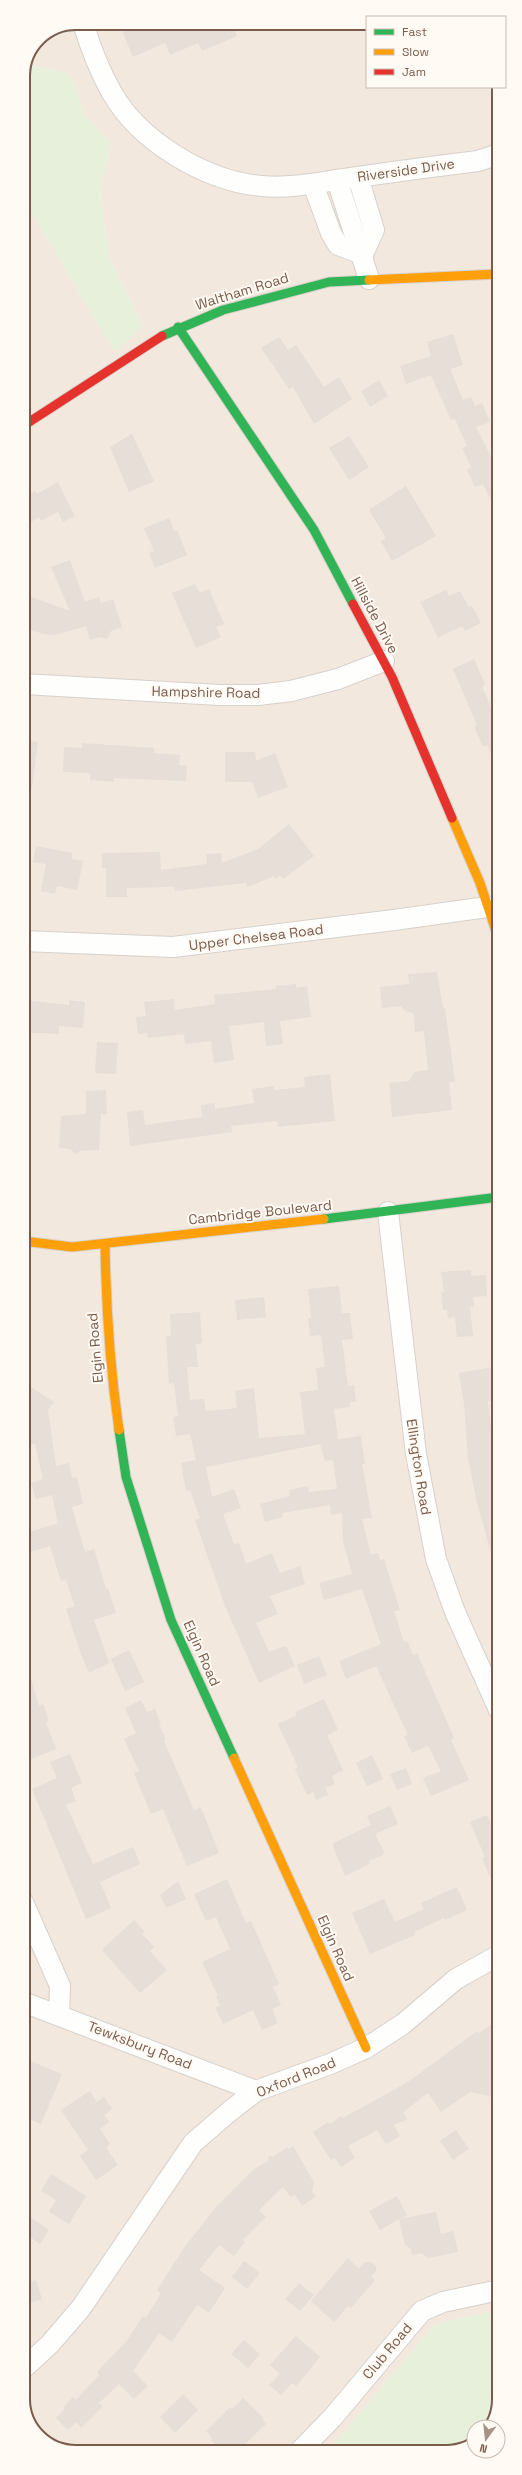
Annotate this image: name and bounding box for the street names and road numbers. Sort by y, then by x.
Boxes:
street label: Riverside Drive [356,154,456,186]
street label: Waltham Road [193,268,291,314]
street label: Hillside Drive [347,573,403,657]
street label: Hampshire Road [151,682,261,702]
street label: Upper Chelsea Road [188,920,324,954]
street label: Cambridge Boulevard [187,1196,333,1228]
street label: Elgin Road [83,1312,107,1384]
street label: Ellington Road [403,1418,435,1516]
street label: Elgin Road [179,1617,225,1689]
street label: Elgin Road [313,1912,359,1984]
street label: Tewksbury Road [85,2017,195,2073]
street label: Oxford Road [254,2053,338,2101]
street label: Club Road [358,2319,416,2383]

